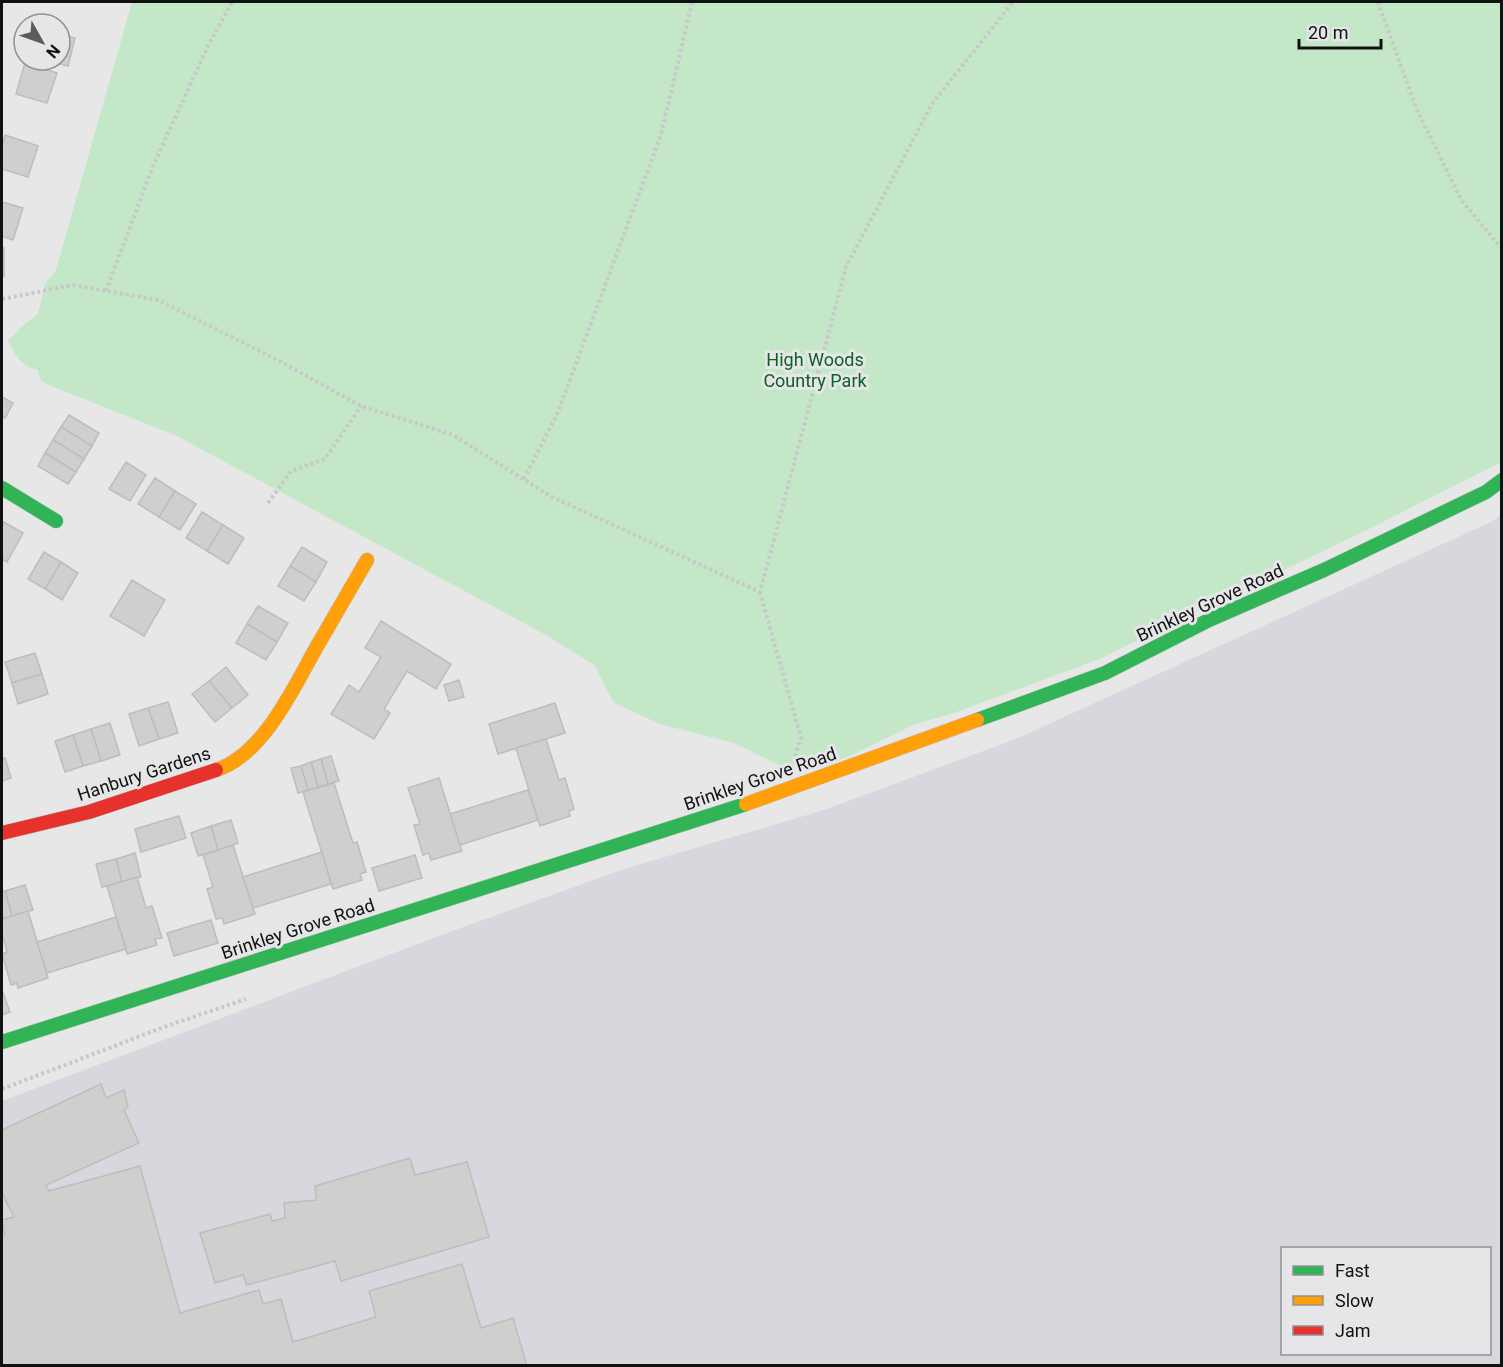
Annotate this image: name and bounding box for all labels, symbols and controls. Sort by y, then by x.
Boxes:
north arrow [12,12,72,72]
scale bar [1299,12,1382,50]
text: 20 m [1308,22,1348,43]
text: N [42,41,64,62]
park label: High Woods Country Park [763,349,867,391]
street label: Brinkley Grove Road [1133,559,1287,646]
street label: Hanbury Gardens [75,742,213,805]
street label: Brinkley Grove Road [681,743,839,814]
street label: Brinkley Grove Road [219,894,377,963]
legend [1281,1247,1491,1355]
text: Fast [1335,1260,1370,1281]
text: Slow [1335,1290,1374,1311]
text: Jam [1335,1320,1371,1341]

